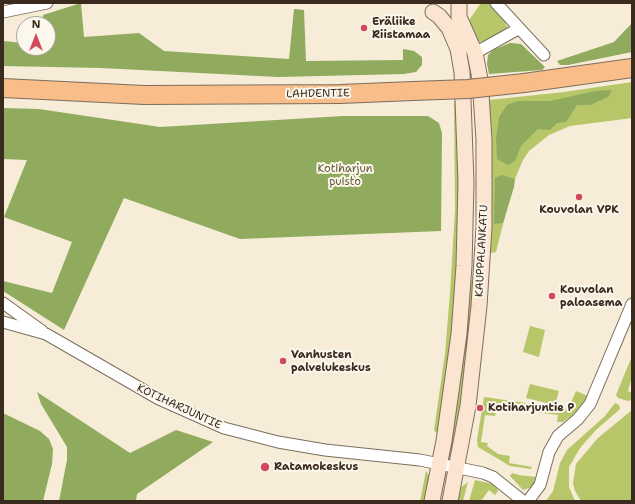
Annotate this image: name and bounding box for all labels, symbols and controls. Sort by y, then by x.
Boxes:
place label: Eräliike Riistamaa [372,15,430,41]
north arrow [16,16,56,56]
text: N [32,17,40,32]
marker: Eräliike Riistamaa [359,23,369,33]
street label: LAHDENTIE [286,87,350,101]
park label: Kotiharjun puisto [317,162,373,188]
marker: Kouvolan VPK [574,192,584,202]
place label: Kouvolan VPK [539,203,619,217]
street label: KAUPPALANKATU [473,204,491,298]
place label: Kouvolan paloasema [560,283,622,309]
marker: Kouvolan paloasema [547,291,557,301]
place label: Vanhusten palvelukeskus [291,348,371,374]
marker: Vanhusten palvelukeskus [278,356,288,366]
street label: KOTIHARJUNTIE [135,382,223,432]
place label: Kotiharjuntie P [488,401,574,415]
marker: Kotiharjuntie P [475,403,485,413]
place label: Ratamokeskus [274,460,358,474]
marker: Ratamokeskus [259,461,271,473]

